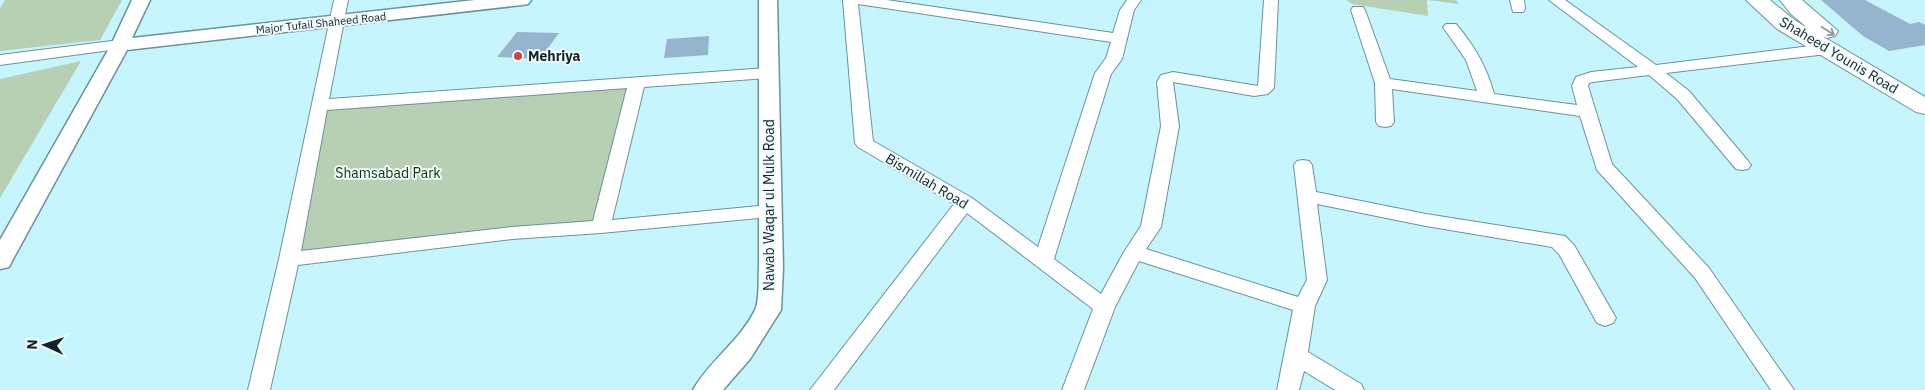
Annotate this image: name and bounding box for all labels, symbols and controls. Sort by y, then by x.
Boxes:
street label: Major Tufail Shaheed Road [255,9,387,37]
street label: Shaheed Younis Road [1776,12,1902,98]
one-way arrow [1820,26,1834,36]
place label: Mehriya [528,47,581,65]
marker: Mehriya [512,50,524,62]
street label: Nawab Waqar ul Mulk Road [760,119,778,291]
street label: Bismillah Road [882,149,972,213]
park label: Shamsabad Park [335,164,441,182]
north arrow [20,320,70,370]
text: N [23,339,41,350]

